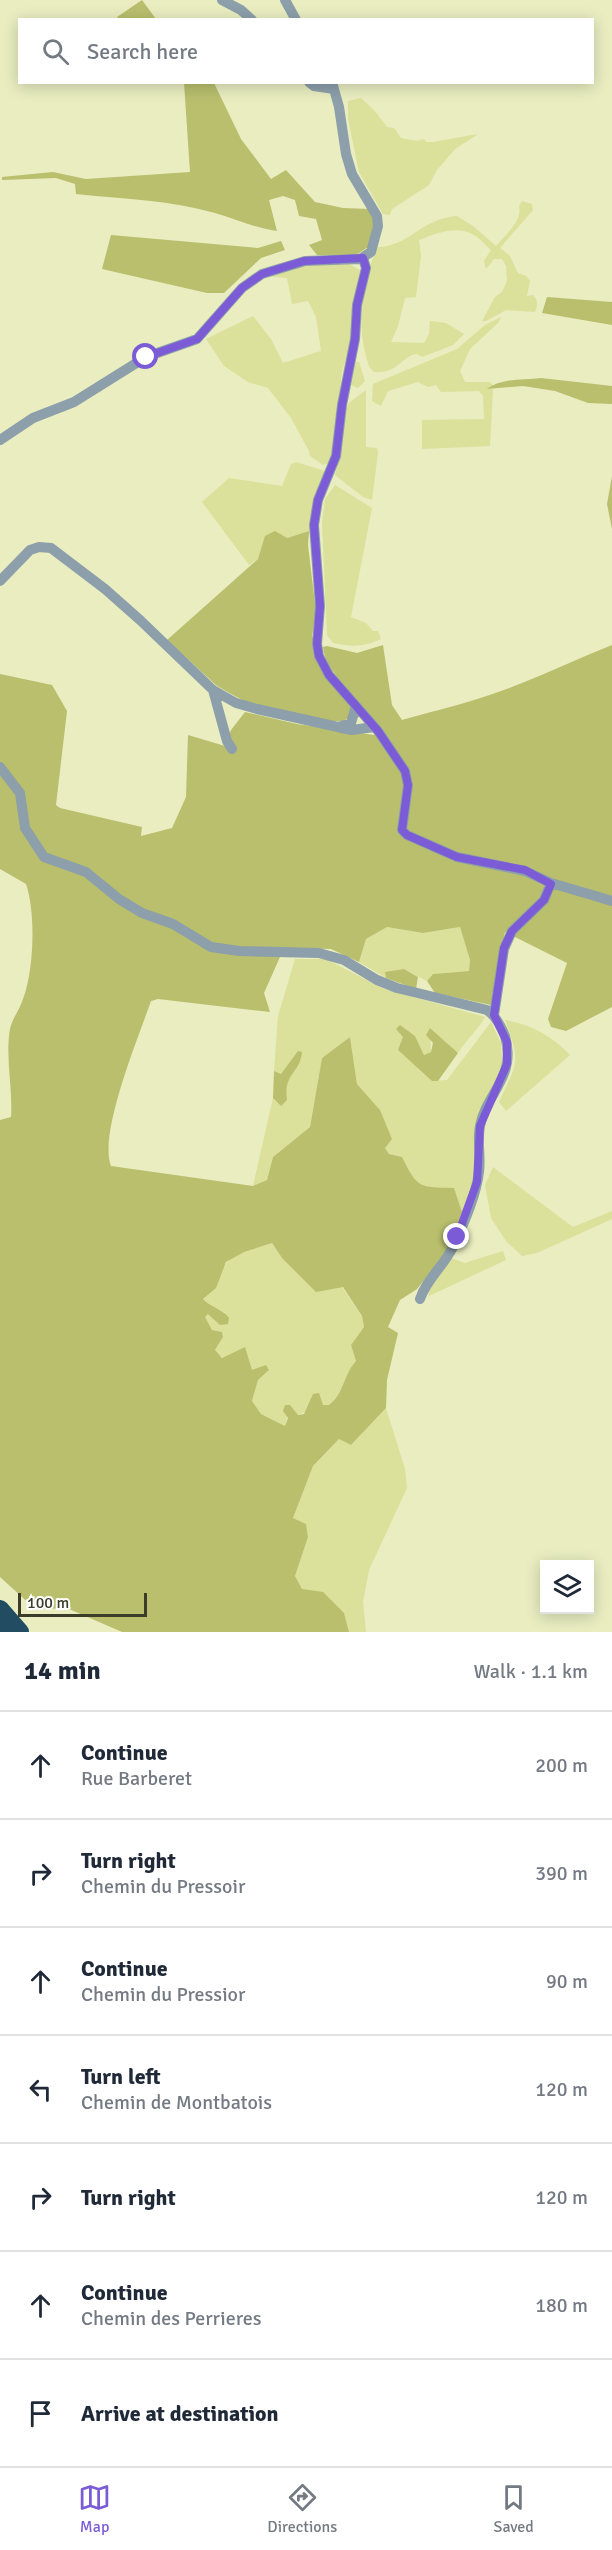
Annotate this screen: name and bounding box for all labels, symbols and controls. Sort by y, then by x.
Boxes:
search box [18,18,594,84]
icon: search [39,35,72,68]
text: Search here [87,38,198,65]
route start [132,343,158,369]
route end [443,1223,469,1249]
map controls [540,1560,594,1614]
button: layers [540,1560,594,1614]
scale bar [18,1590,147,1618]
text: 100 m [27,1593,69,1613]
text: 14 min [24,1655,101,1687]
text: Walk · 1.1 km [474,1659,588,1684]
text: Continue [81,1739,168,1766]
icon: ahead [24,1749,57,1782]
text: 200 m [535,1753,588,1778]
text: Rue Barberet [81,1766,192,1791]
text: Turn right [81,1847,176,1874]
icon: right [24,1857,57,1890]
text: 390 m [535,1861,588,1886]
text: Chemin du Pressoir [81,1874,245,1899]
text: Continue [81,1955,168,1982]
icon: ahead [24,1965,57,1998]
text: 90 m [546,1969,588,1994]
text: Chemin du Pressior [81,1982,245,2007]
text: Turn left [81,2063,161,2090]
icon: left [24,2073,57,2106]
text: 120 m [535,2077,588,2102]
text: Chemin de Montbatois [81,2090,272,2115]
icon: right [24,2181,57,2214]
text: Turn right [81,2184,176,2211]
text: 120 m [535,2185,588,2210]
text: Continue [81,2279,168,2306]
icon: ahead [24,2289,57,2322]
text: 180 m [535,2293,588,2318]
text: Chemin des Perrieres [81,2306,261,2331]
icon: arrive [24,2397,57,2430]
text: Arrive at destination [81,2400,278,2427]
tab: Map [78,2481,111,2537]
tab: Directions [267,2481,337,2537]
tab: Saved [494,2481,534,2537]

